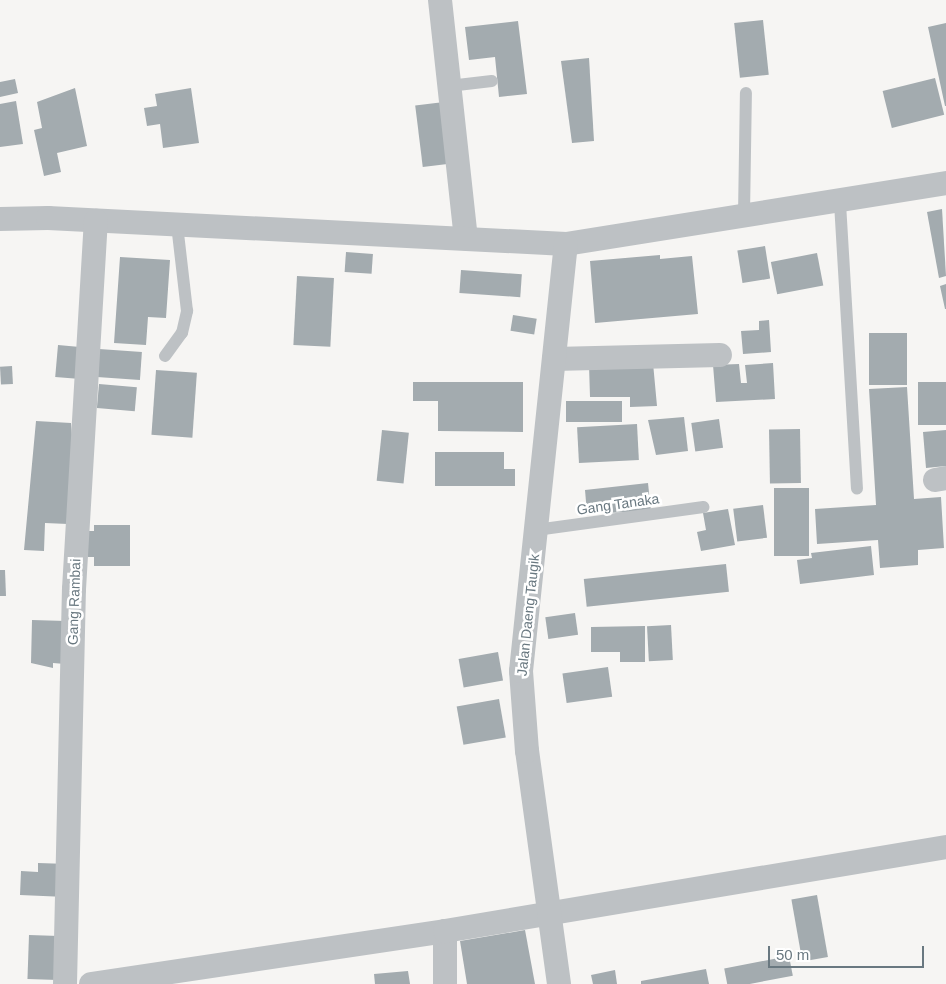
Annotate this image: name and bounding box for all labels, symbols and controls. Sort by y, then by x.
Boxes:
street label: Gang Tanaka [576,490,660,518]
street label: Jalan Daeng Taugik [513,553,543,677]
street label: Gang Rambai [64,559,84,645]
scale bar [771,936,927,968]
text: 50 m [776,946,809,963]

